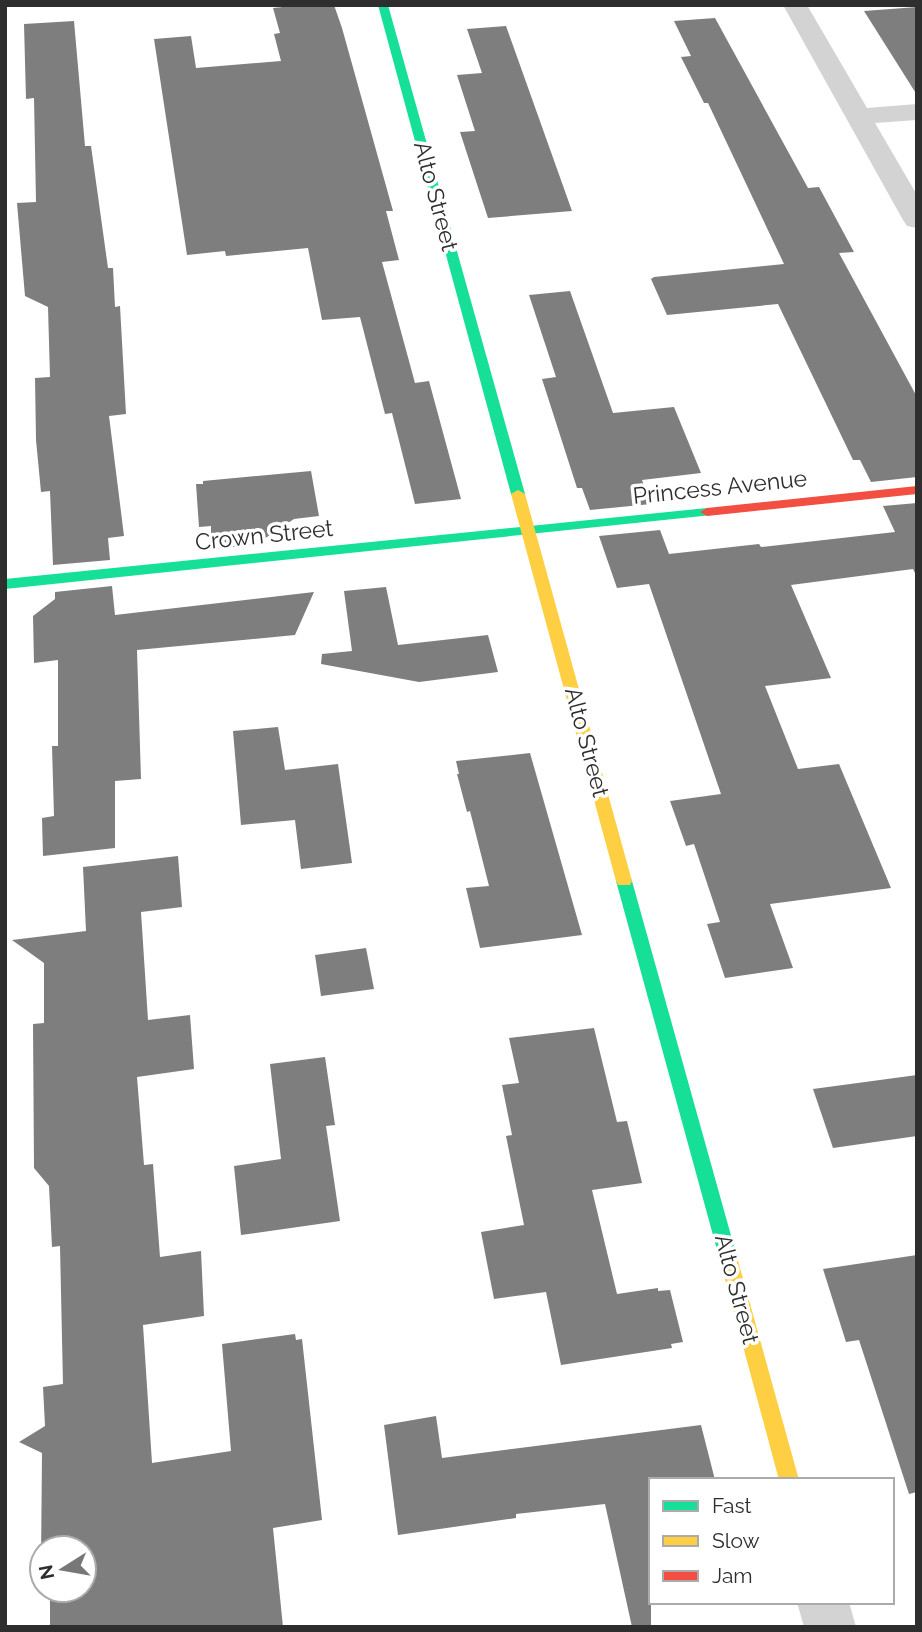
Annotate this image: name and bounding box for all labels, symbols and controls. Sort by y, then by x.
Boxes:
street label: Alto Street [409,138,464,254]
street label: Princess Avenue [632,464,808,509]
street label: Crown Street [194,514,335,555]
street label: Alto Street [560,684,615,800]
street label: Alto Street [710,1231,765,1347]
legend [649,1478,894,1604]
text: Fast [712,1493,752,1518]
text: Slow [712,1528,760,1553]
north arrow [28,1534,98,1604]
text: N [34,1563,58,1581]
text: Jam [712,1563,753,1588]

